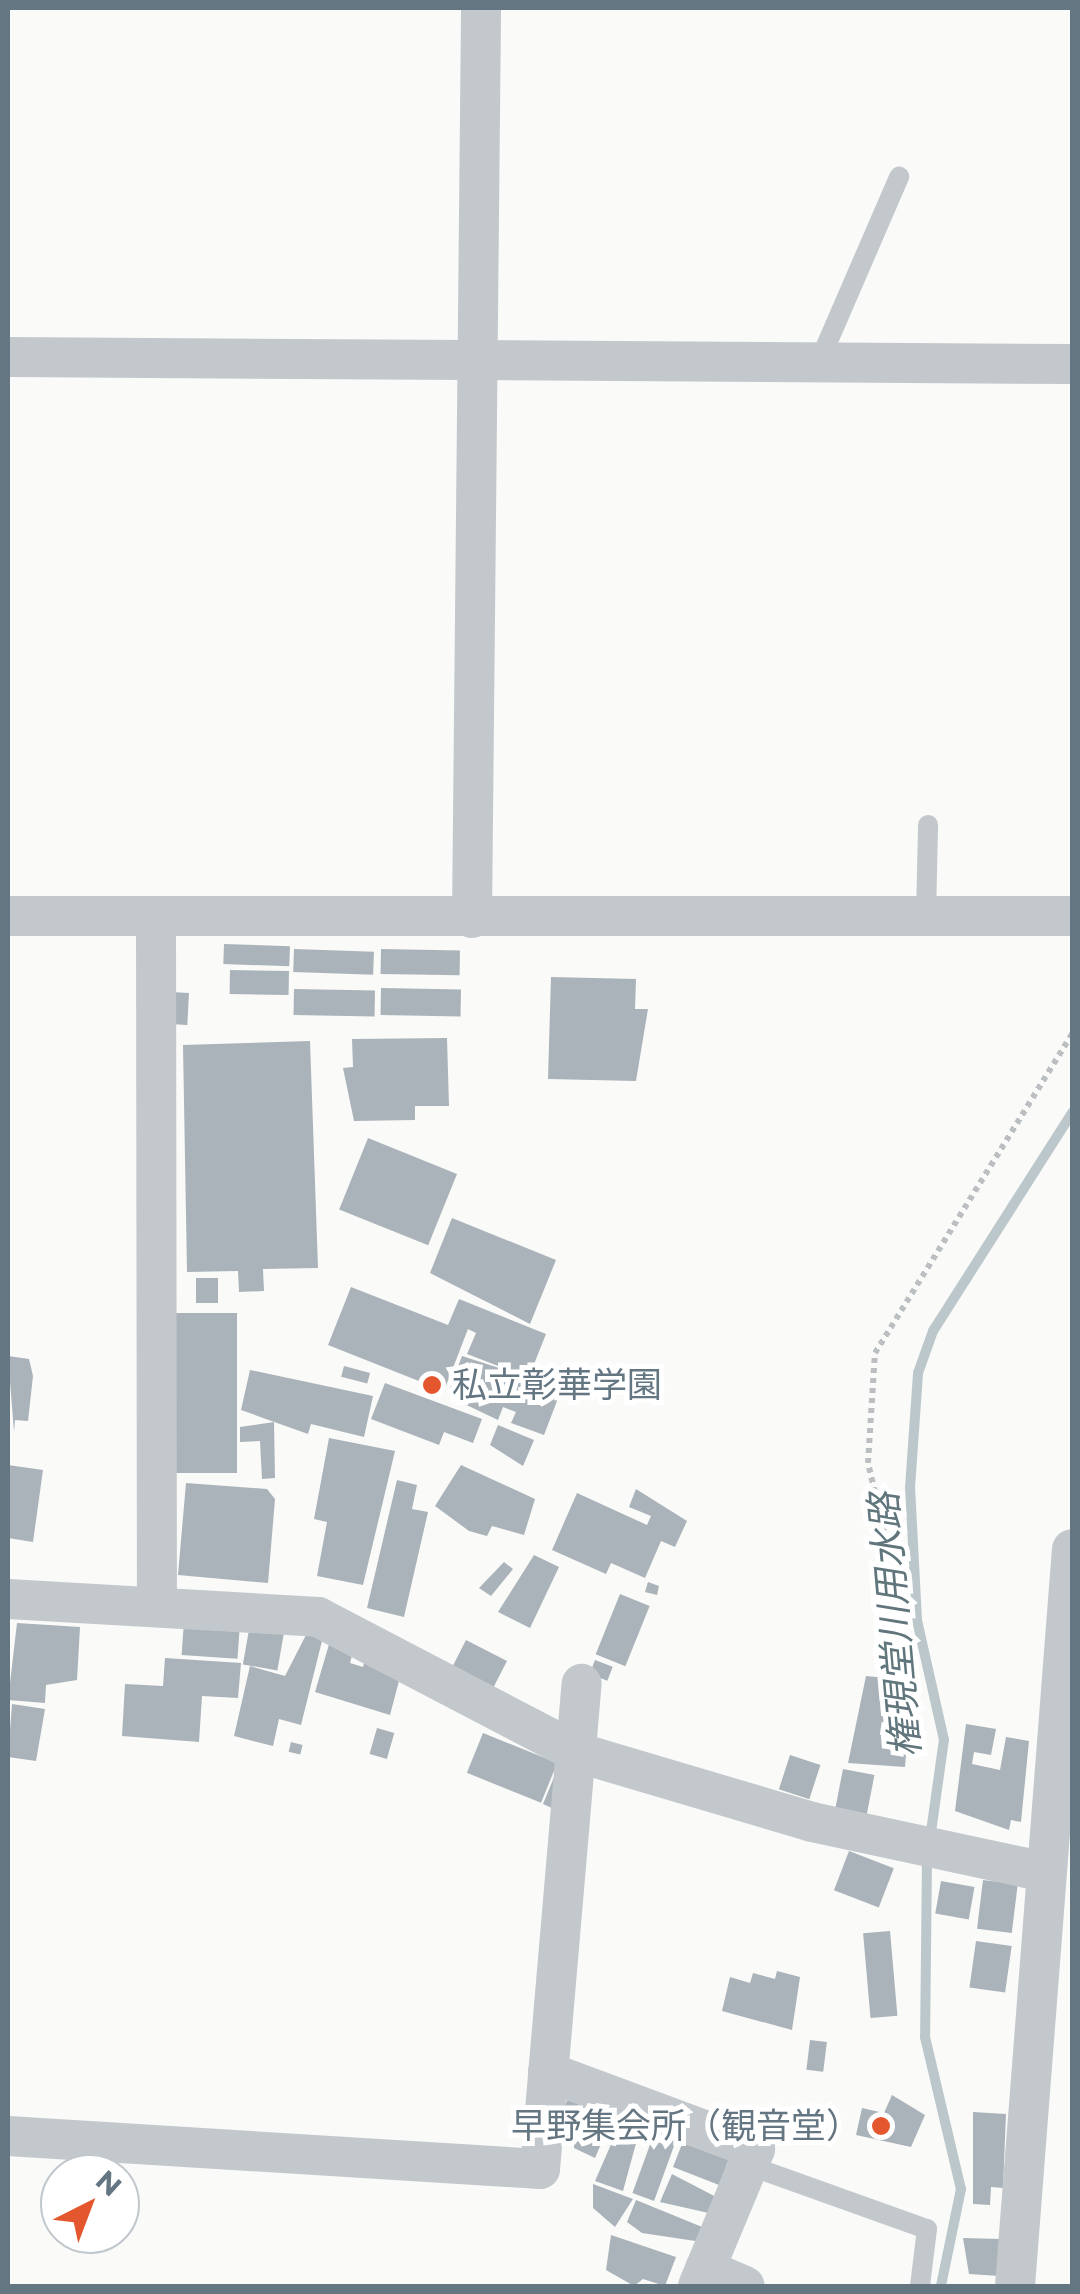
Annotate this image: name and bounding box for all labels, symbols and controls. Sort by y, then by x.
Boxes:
place label: 私立彰華学園 [452,1364,662,1406]
marker: 私立彰華学園 [421,1374,443,1396]
water label: 権現堂川用水路 [861,1491,929,1759]
place label: 早野集会所（観音堂） [511,2105,861,2147]
marker: 早野集会所（観音堂） [870,2115,892,2137]
north arrow [40,2154,140,2254]
text: N [89,2163,129,2203]

